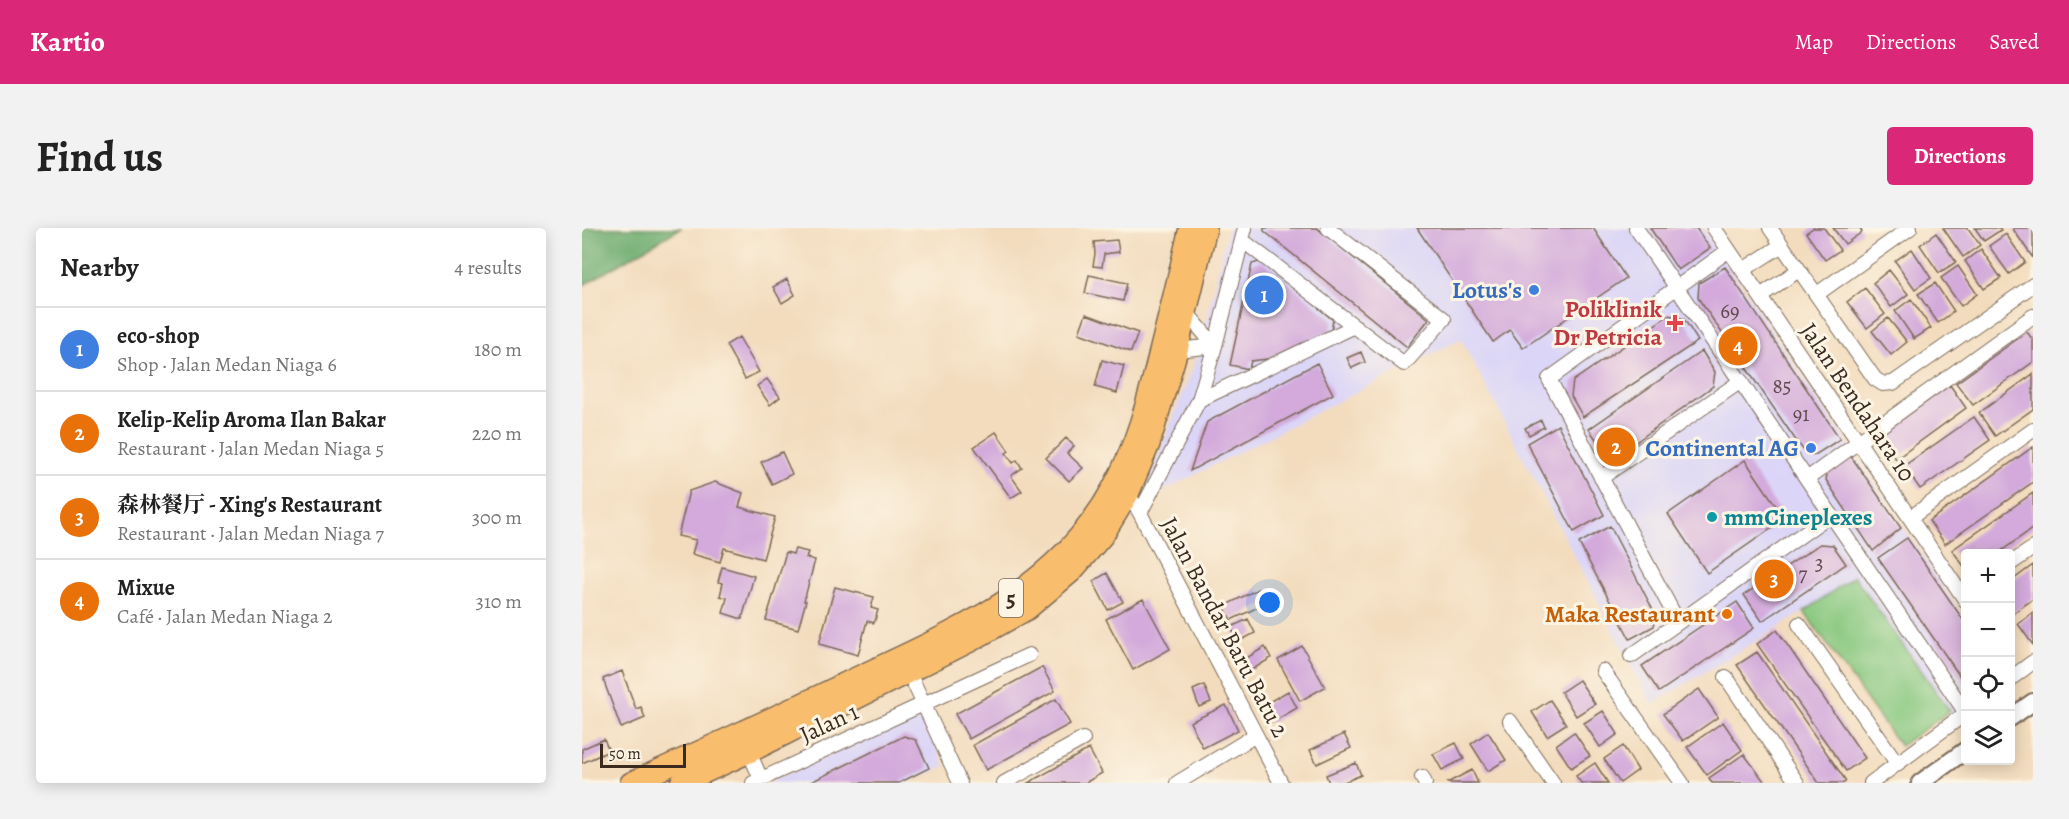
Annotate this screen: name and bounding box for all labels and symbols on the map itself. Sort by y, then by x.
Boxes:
pin: 1 [1244,272,1284,318]
place label: Lotus's [1452,274,1522,306]
marker: Lotus's [1527,283,1541,297]
place label: Poliklinik Dr Petricia [1554,293,1663,353]
house number: 69 [1720,297,1740,325]
marker: Poliklinik Dr Petricia [1666,314,1684,332]
street label: Jalan Bendahara 10 [1793,316,1923,488]
pin: 4 [1718,324,1758,368]
house number: 85 [1772,372,1792,400]
house number: 91 [1793,400,1809,428]
pin: 2 [1596,424,1636,470]
place label: Continental AG [1645,432,1799,464]
marker: Continental AG [1804,441,1818,455]
place label: mmCineplexes [1724,501,1873,533]
marker: mmCineplexes [1705,510,1719,524]
street label: Jalan Bandar Baru Batu 2 [1153,511,1297,743]
house number: 3 [1815,549,1823,577]
pin: 3 [1754,556,1794,602]
house number: 7 [1799,560,1808,588]
road number: 5 [999,579,1023,617]
your location [1255,588,1284,617]
place label: Maka Restaurant [1545,598,1715,630]
marker: Maka Restaurant [1720,607,1734,621]
street label: Jalan 1 [794,696,864,750]
scale bar [600,741,686,768]

